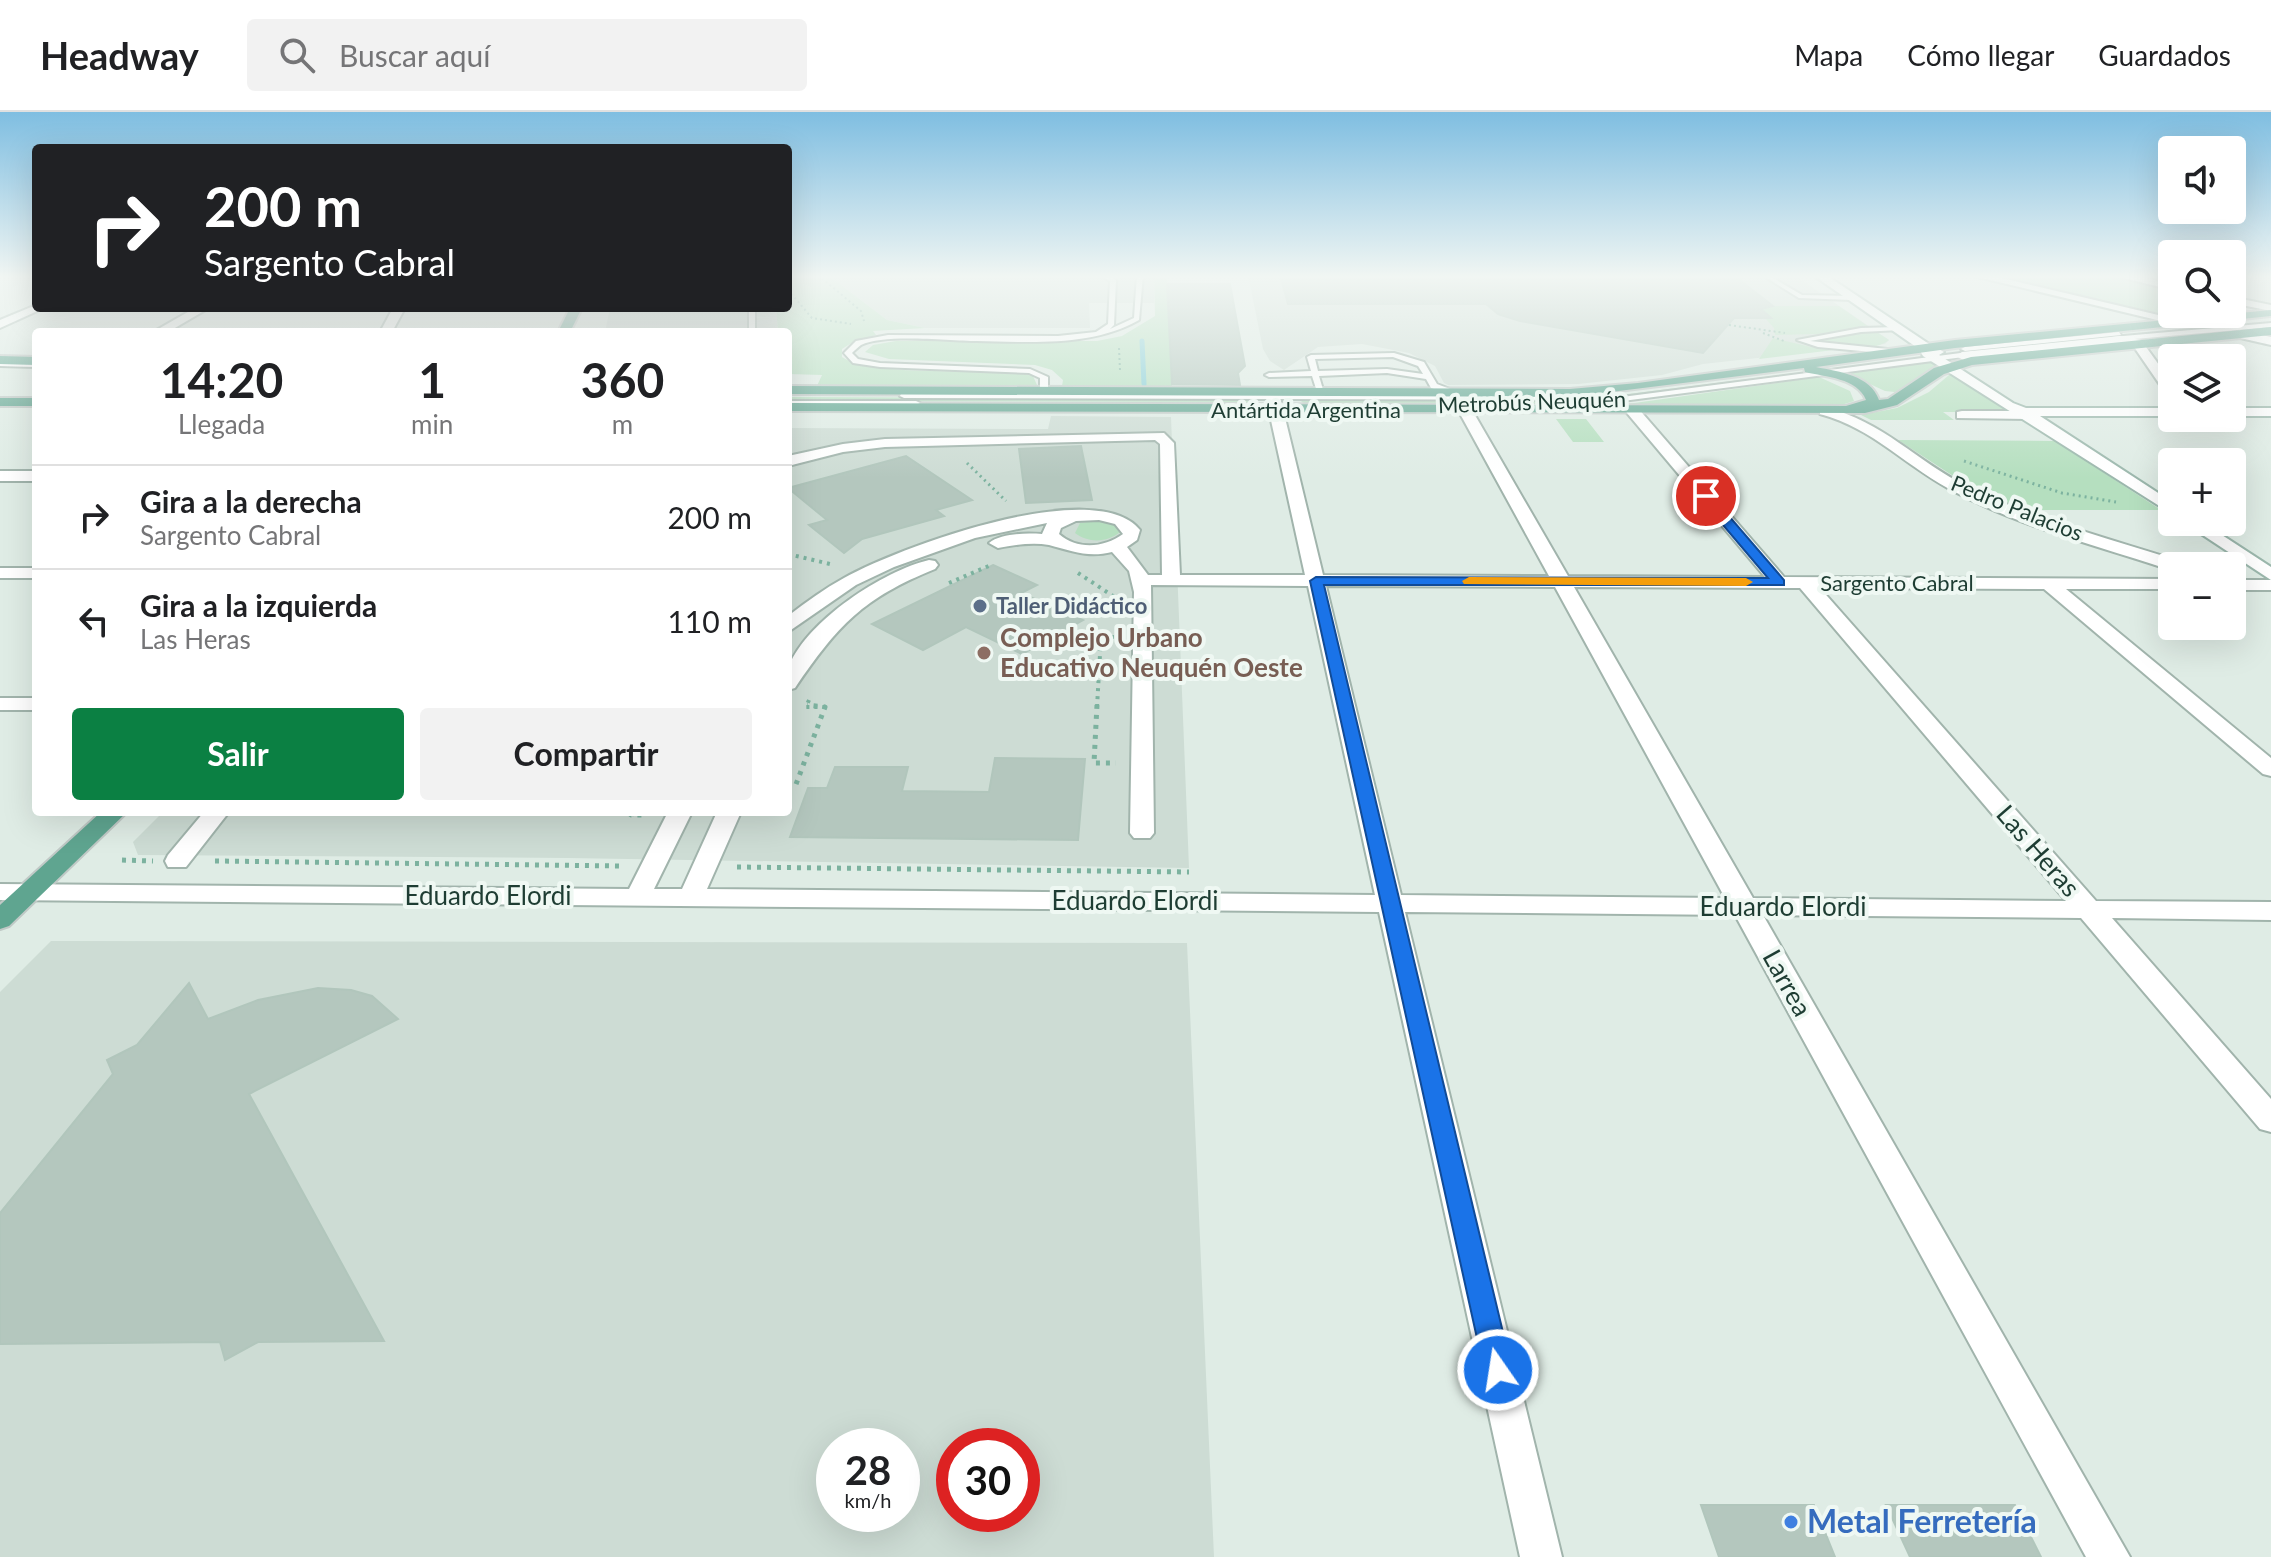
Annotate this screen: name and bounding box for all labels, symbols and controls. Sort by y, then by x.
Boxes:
search box [247,19,807,91]
text: Headway [40,32,199,78]
icon: search [275,33,319,77]
text: Buscar aquí [339,37,491,73]
text: Mapa [1794,38,1863,72]
text: Cómo llegar [1907,38,2054,72]
text: Guardados [2098,38,2231,72]
map controls [2158,136,2246,640]
button: sound [2158,136,2246,224]
text: 200 m [204,172,362,239]
icon: right [72,176,176,280]
text: Sargento Cabral [204,240,455,284]
button: search [2158,240,2246,328]
button: layers [2158,344,2246,432]
text: 14:20 [160,351,283,408]
text: 1 [418,351,446,408]
text: 360 [581,351,664,408]
street label: Metrobús Neuquén [1438,385,1626,418]
street label: Antártida Argentina [1211,396,1401,423]
text: Llegada [178,408,265,440]
text: min [411,408,453,440]
text: m [612,408,633,440]
button: + [2158,448,2246,536]
pin [1672,462,1740,530]
street label: Pedro Palacios [1947,469,2087,546]
icon: arrive [1684,474,1728,518]
text: Gira a la derecha [140,483,362,519]
icon: right [72,495,116,539]
text: 200 m [667,499,752,535]
text: Sargento Cabral [140,519,321,551]
button: − [2158,552,2246,640]
street label: Sargento Cabral [1820,569,1974,596]
text: Gira a la izquierda [140,587,377,623]
place label: Taller Didáctico [996,592,1147,619]
marker: Taller Didáctico [971,597,989,615]
icon: left [72,599,116,643]
text: 110 m [667,603,752,639]
place label: Complejo Urbano Educativo Neuquén Oeste [1000,621,1303,683]
text: Las Heras [140,623,251,655]
marker: Complejo Urbano Educativo Neuquén Oeste [975,644,993,662]
button: Salir [72,708,404,800]
button: Compartir [420,708,752,800]
street label: Las Heras [1990,798,2087,903]
street label: Eduardo Elordi [405,879,571,911]
street label: Eduardo Elordi [1052,884,1218,916]
street label: Eduardo Elordi [1700,890,1866,922]
street label: Larrea [1757,944,1819,1021]
position arrow [1456,1328,1540,1412]
speed limit sign: 30 [936,1428,1040,1532]
text: 28 [845,1446,891,1494]
text: km/h [845,1488,891,1512]
place label: Metal Ferretería [1807,1501,2037,1540]
marker: Metal Ferretería [1782,1513,1800,1531]

